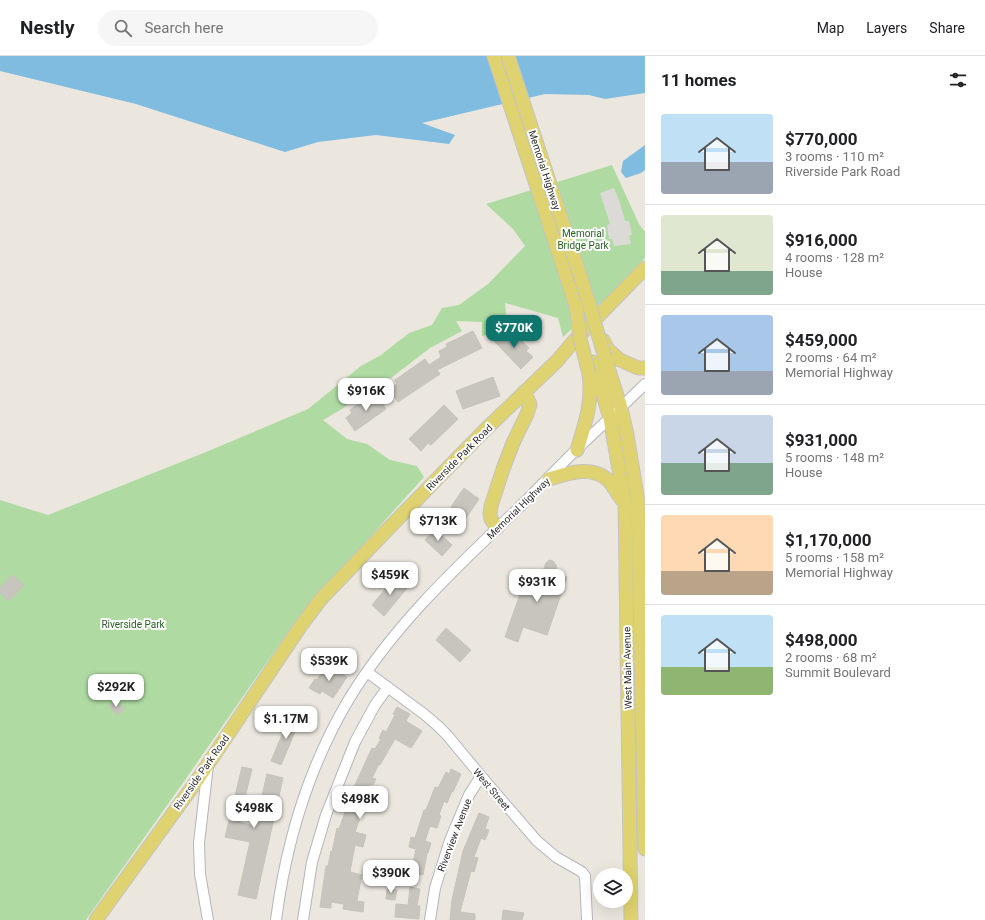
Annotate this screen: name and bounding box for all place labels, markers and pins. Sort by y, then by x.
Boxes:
pin: $770K [486,315,542,349]
pin: $916K [338,378,394,412]
pin: $713K [410,508,466,542]
pin: $459K [362,562,418,596]
pin: $931K [509,569,565,603]
pin: $539K [301,648,357,682]
pin: $292K [88,674,144,708]
pin: $1.17M [253,706,319,740]
pin: $498K [332,786,388,820]
pin: $498K [226,795,282,829]
pin: $390K [363,860,419,894]

